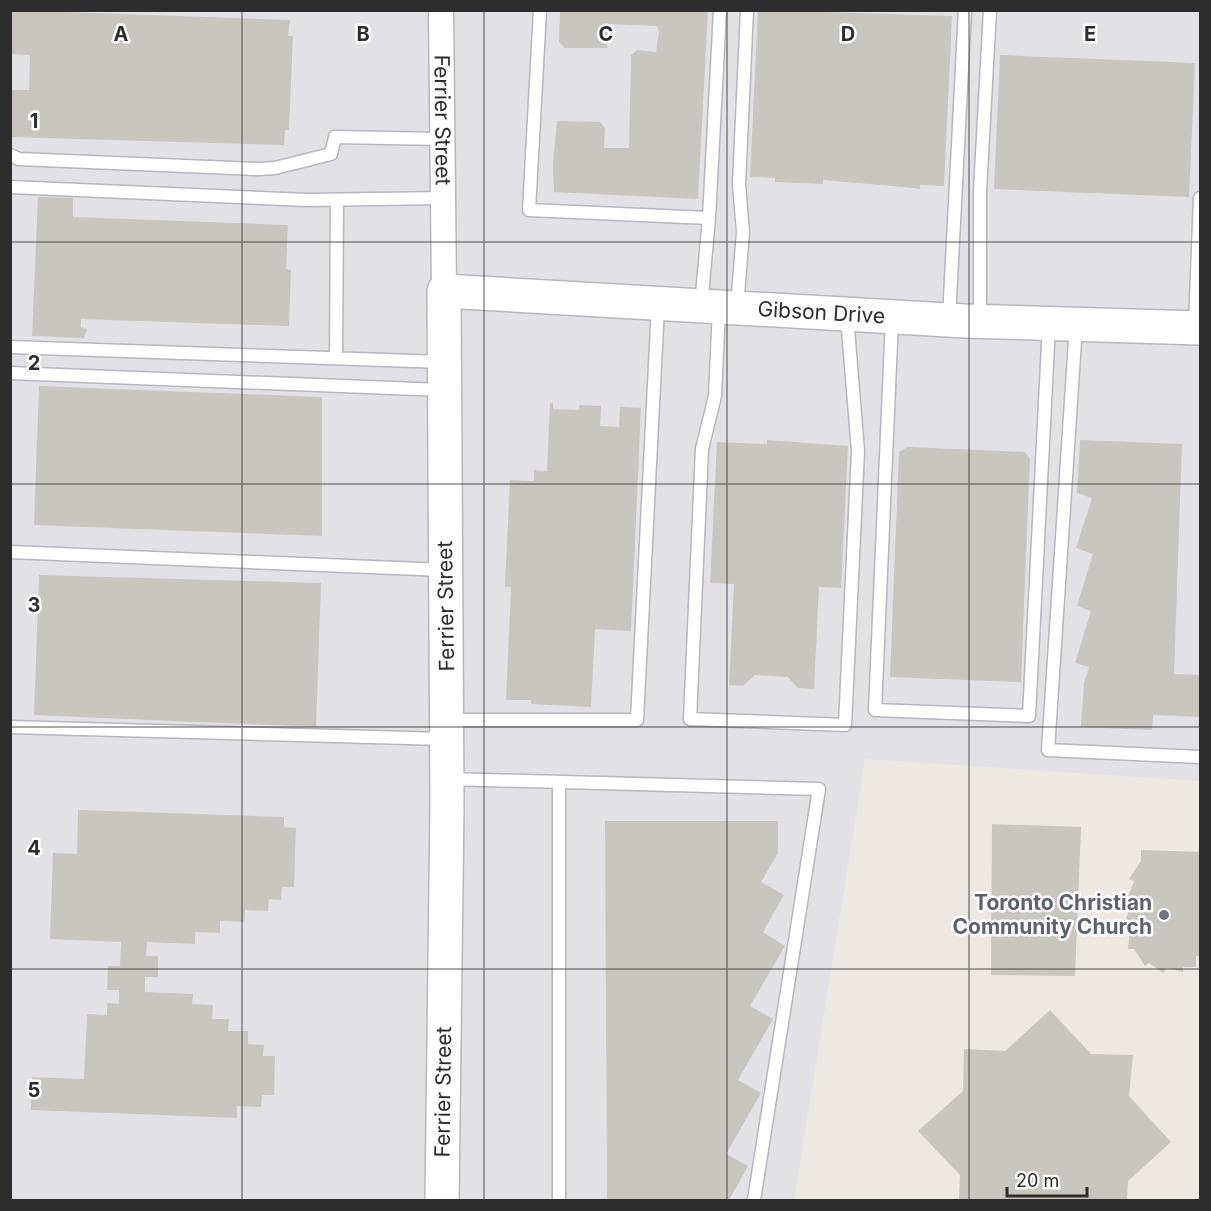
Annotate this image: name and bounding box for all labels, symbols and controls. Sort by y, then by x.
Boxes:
text: A [114,22,129,46]
text: B [356,22,370,46]
text: C [599,22,613,46]
text: D [841,22,855,46]
text: E [1084,22,1096,46]
street label: Ferrier Street [429,54,456,186]
text: 1 [30,109,38,133]
street label: Gibson Drive [757,296,886,328]
text: 2 [28,351,40,375]
street label: Ferrier Street [432,540,459,672]
text: 3 [28,593,40,617]
text: 4 [27,836,41,860]
place label: Toronto Christian Community Church [953,890,1152,939]
marker: Toronto Christian Community Church [1157,908,1171,922]
street label: Ferrier Street [430,1026,456,1158]
text: 5 [28,1078,40,1102]
scale bar [1007,1160,1086,1198]
text: 20 m [1016,1170,1059,1191]

